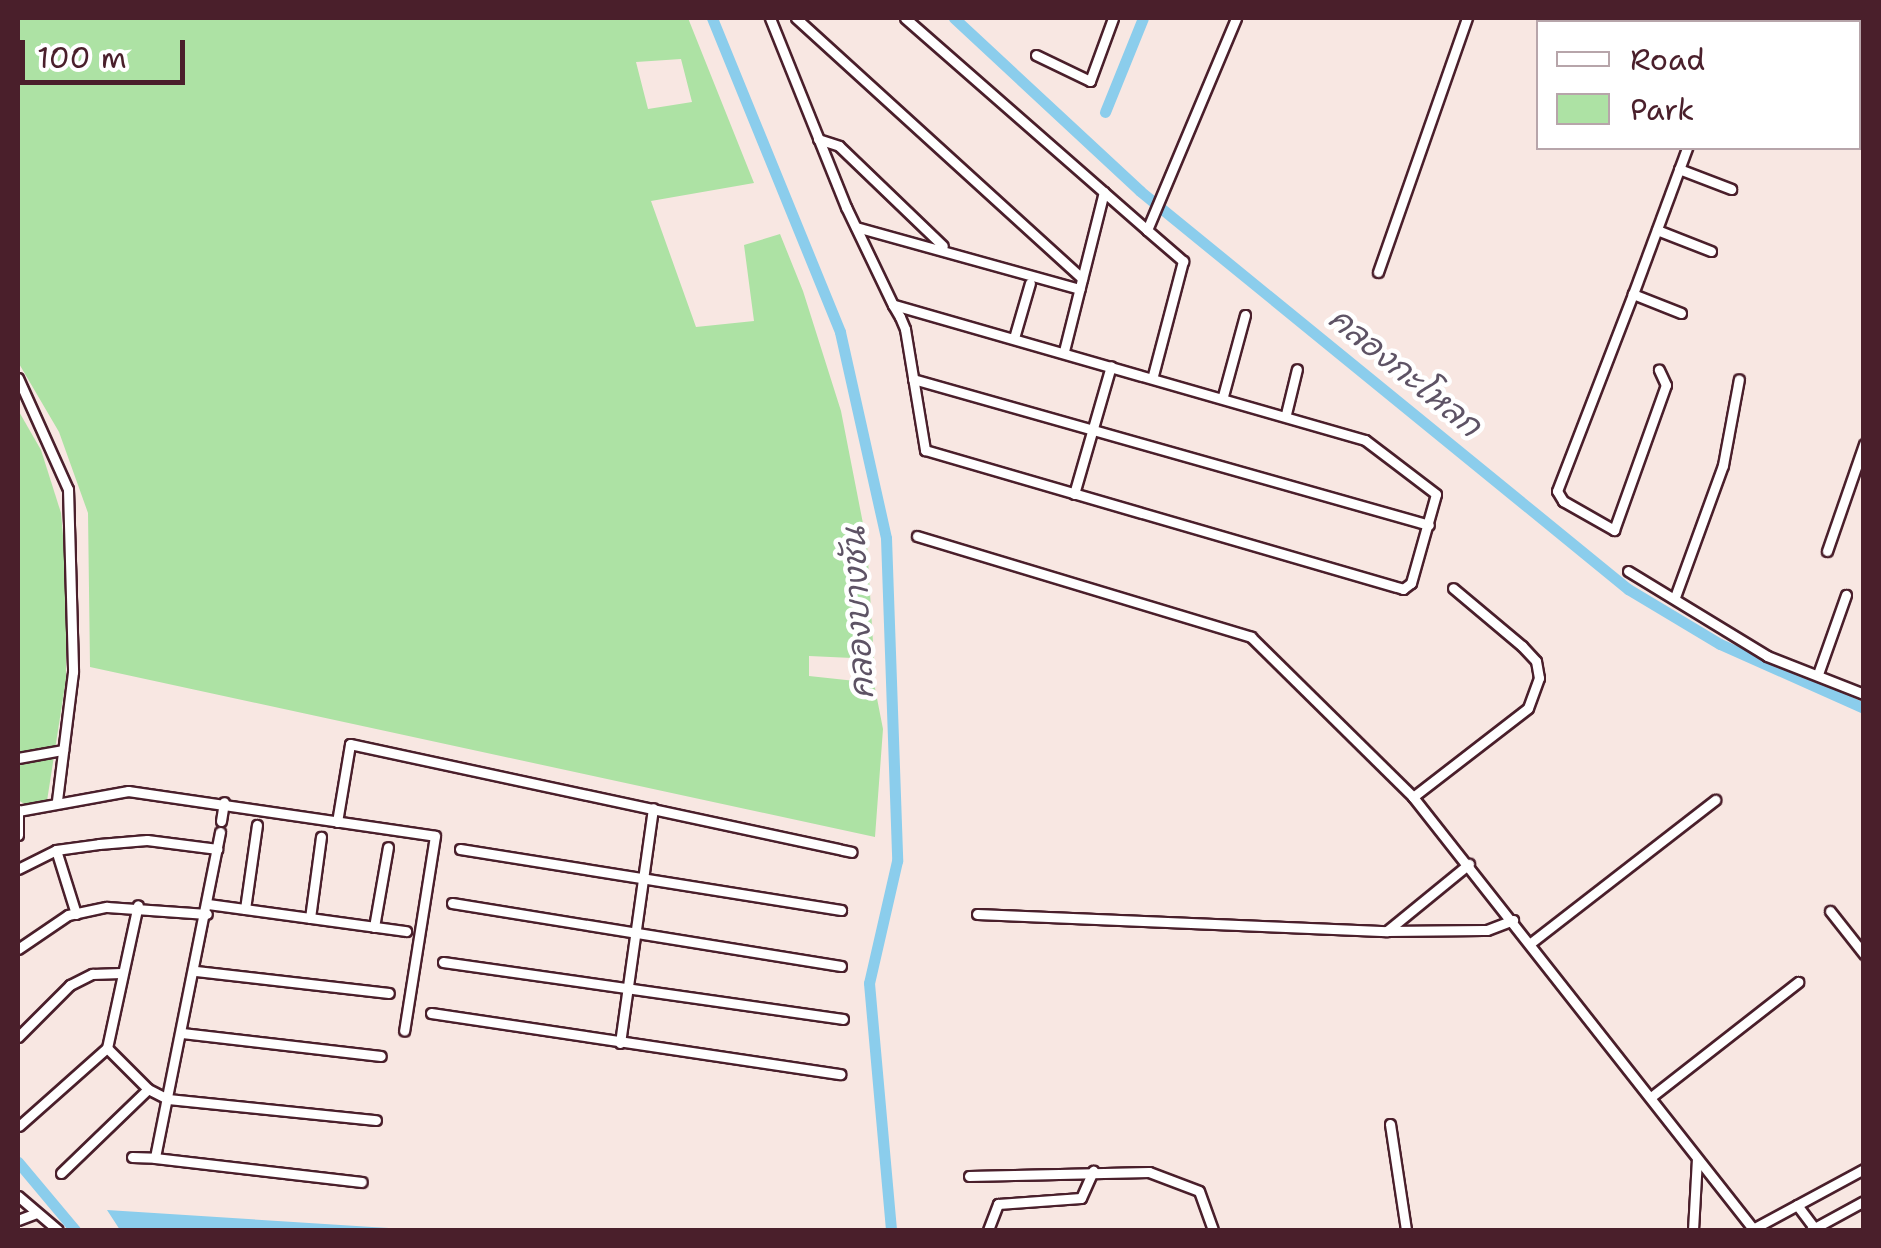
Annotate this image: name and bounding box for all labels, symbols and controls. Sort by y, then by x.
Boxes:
scale bar [25,20,190,82]
legend [1536,20,1861,150]
text: 100 m [37,37,127,78]
text: Road [1630,39,1705,80]
text: Park [1630,89,1694,130]
water label: คลองกะโหลก [1321,299,1489,445]
water label: คลองบางชัน [834,526,882,700]

